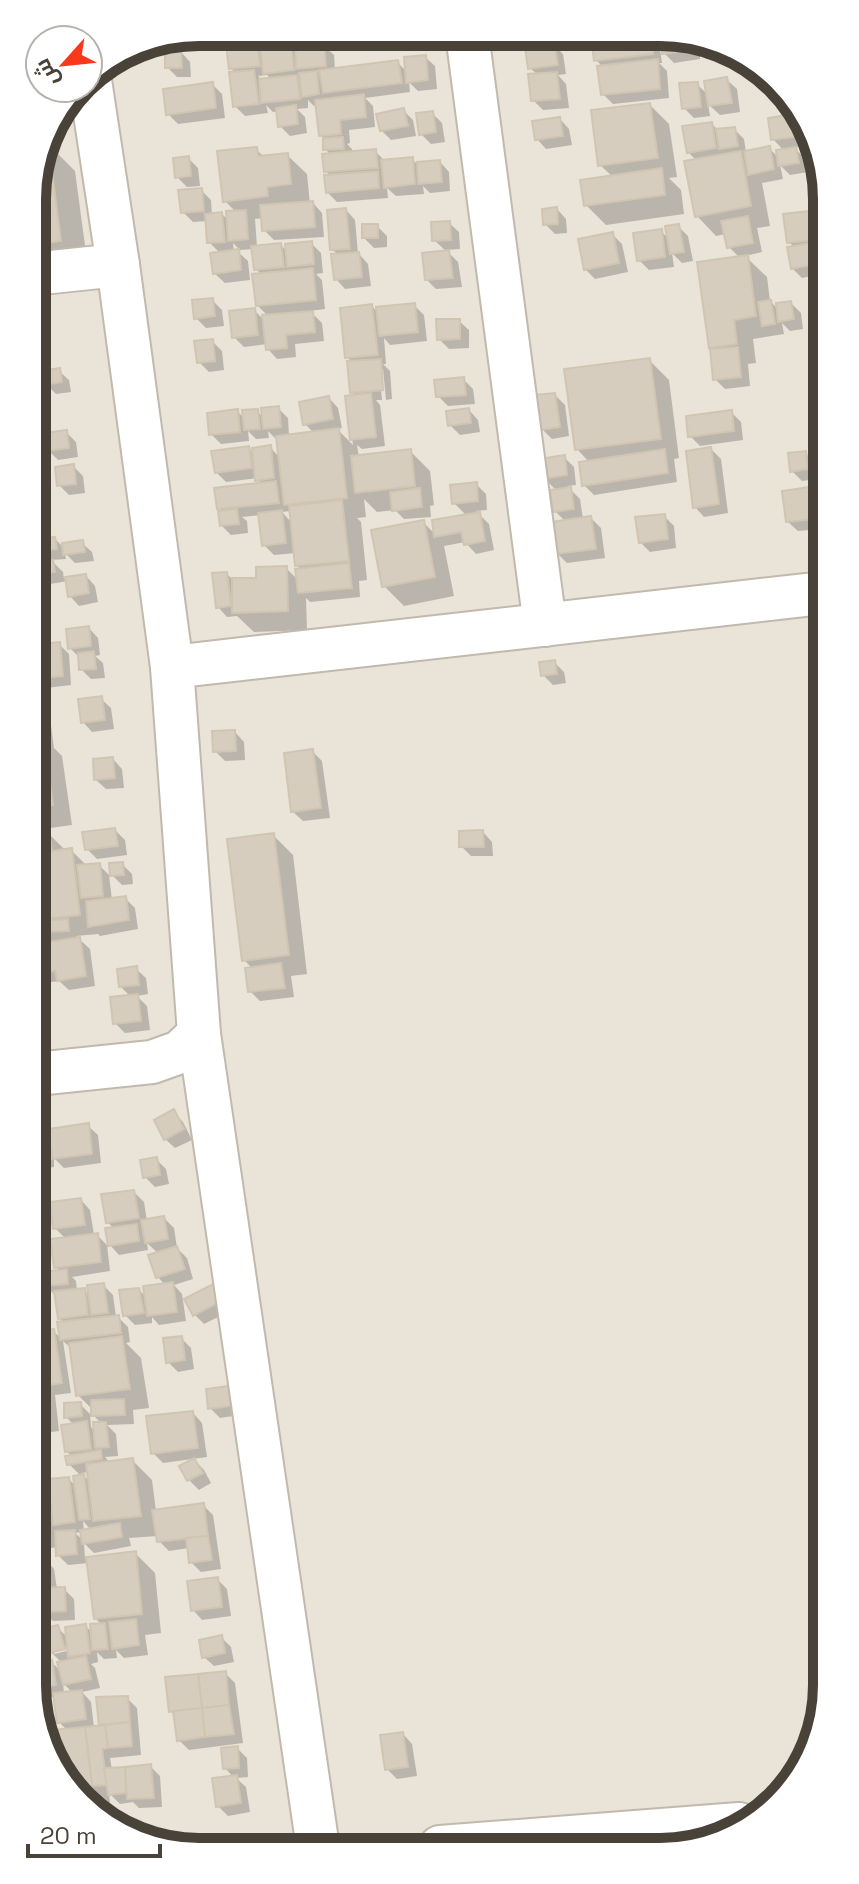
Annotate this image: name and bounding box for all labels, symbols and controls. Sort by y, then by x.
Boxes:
north arrow [24,24,104,104]
text: ش [27,54,65,92]
scale bar [28,1808,160,1858]
text: 20 m [40,1820,97,1851]

